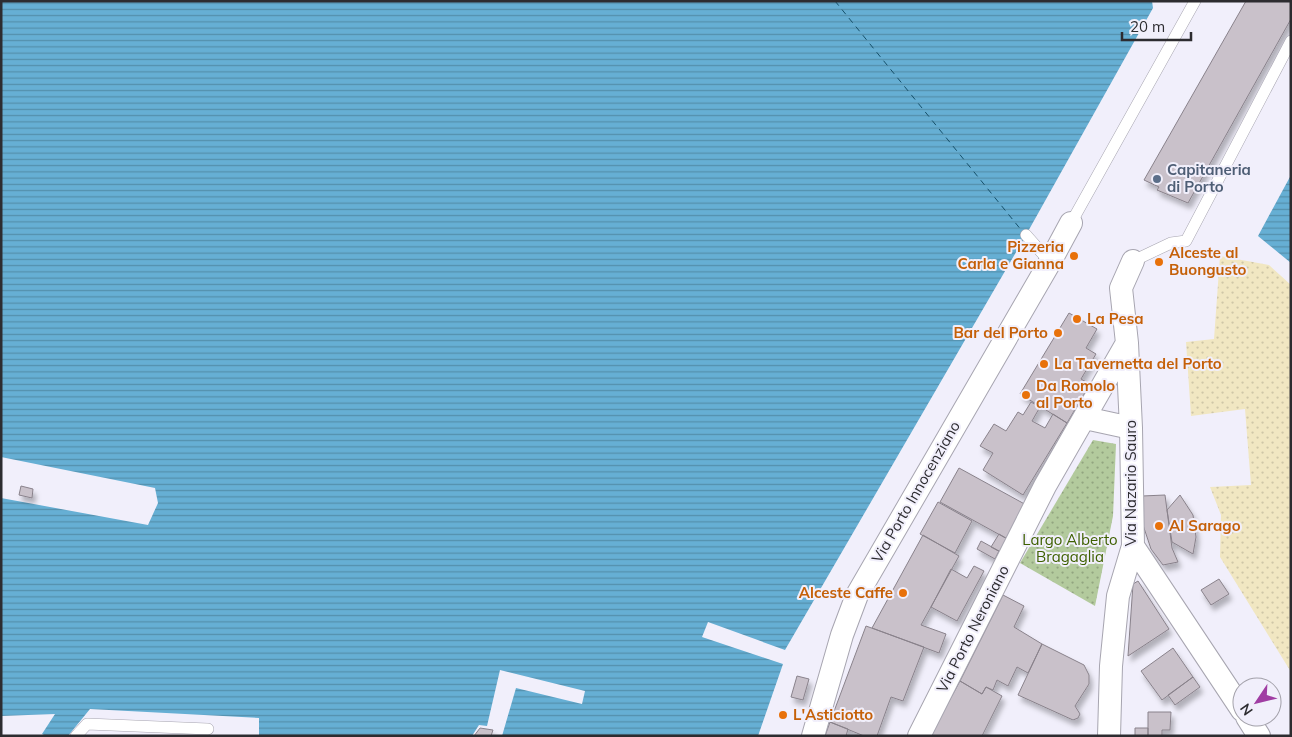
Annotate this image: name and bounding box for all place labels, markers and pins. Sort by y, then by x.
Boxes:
place label: Capitaneria di Porto [1167,160,1251,196]
marker: Capitaneria di Porto [1151,173,1163,185]
place label: Pizzeria Carla e Gianna [957,237,1064,273]
place label: Alceste al Buongusto [1169,243,1247,279]
marker: Pizzeria Carla e Gianna [1068,250,1080,262]
marker: Alceste al Buongusto [1153,256,1165,268]
place label: La Pesa [1087,309,1143,328]
marker: La Pesa [1071,313,1083,325]
place label: Bar del Porto [953,323,1048,342]
marker: Bar del Porto [1052,327,1064,339]
place label: La Tavernetta del Porto [1054,354,1222,373]
marker: La Tavernetta del Porto [1038,358,1050,370]
place label: Da Romolo al Porto [1036,376,1115,412]
marker: Da Romolo al Porto [1020,389,1032,401]
place label: Al Sarago [1169,516,1241,535]
marker: Al Sarago [1153,520,1165,532]
place label: Alceste Caffe [799,583,893,602]
marker: Alceste Caffe [897,587,909,599]
place label: L'Asticiotto [793,705,873,724]
marker: L'Asticiotto [777,709,789,721]

